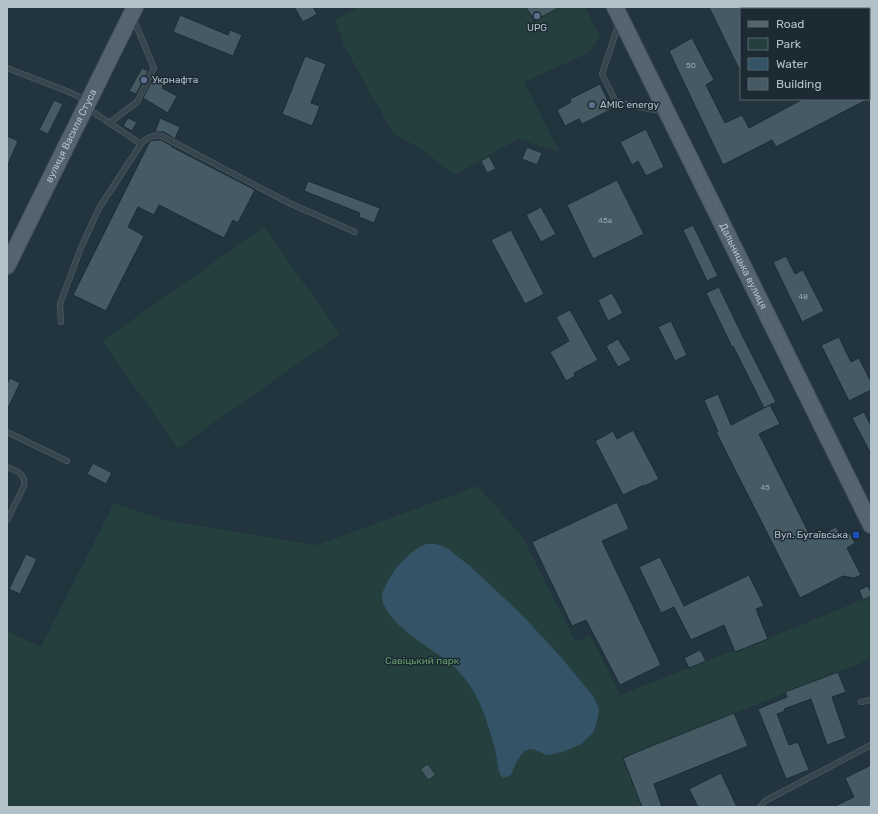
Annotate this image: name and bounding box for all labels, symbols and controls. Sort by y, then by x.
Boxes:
legend [740,8,870,100]
marker: UPG [532,11,542,21]
text: Road [776,17,804,31]
place label: UPG [527,22,547,34]
text: Park [776,37,802,51]
text: Water [776,57,808,71]
house number: 50 [686,61,696,70]
place label: Укрнафта [152,74,198,86]
marker: Укрнафта [139,75,149,85]
text: Building [776,77,822,91]
street label: вулиця Василя Стуса [43,87,99,185]
place label: AMIC energy [600,99,659,111]
marker: AMIC energy [587,100,597,110]
house number: 45а [598,216,612,225]
street label: Дальницька вулиця [717,221,769,311]
house number: 48 [798,292,808,301]
house number: 45 [760,483,770,492]
place label: Вул. Бугаївська [774,529,848,541]
marker: Вул. Бугаївська [851,530,861,540]
park label: Савіцький парк [385,655,460,667]

